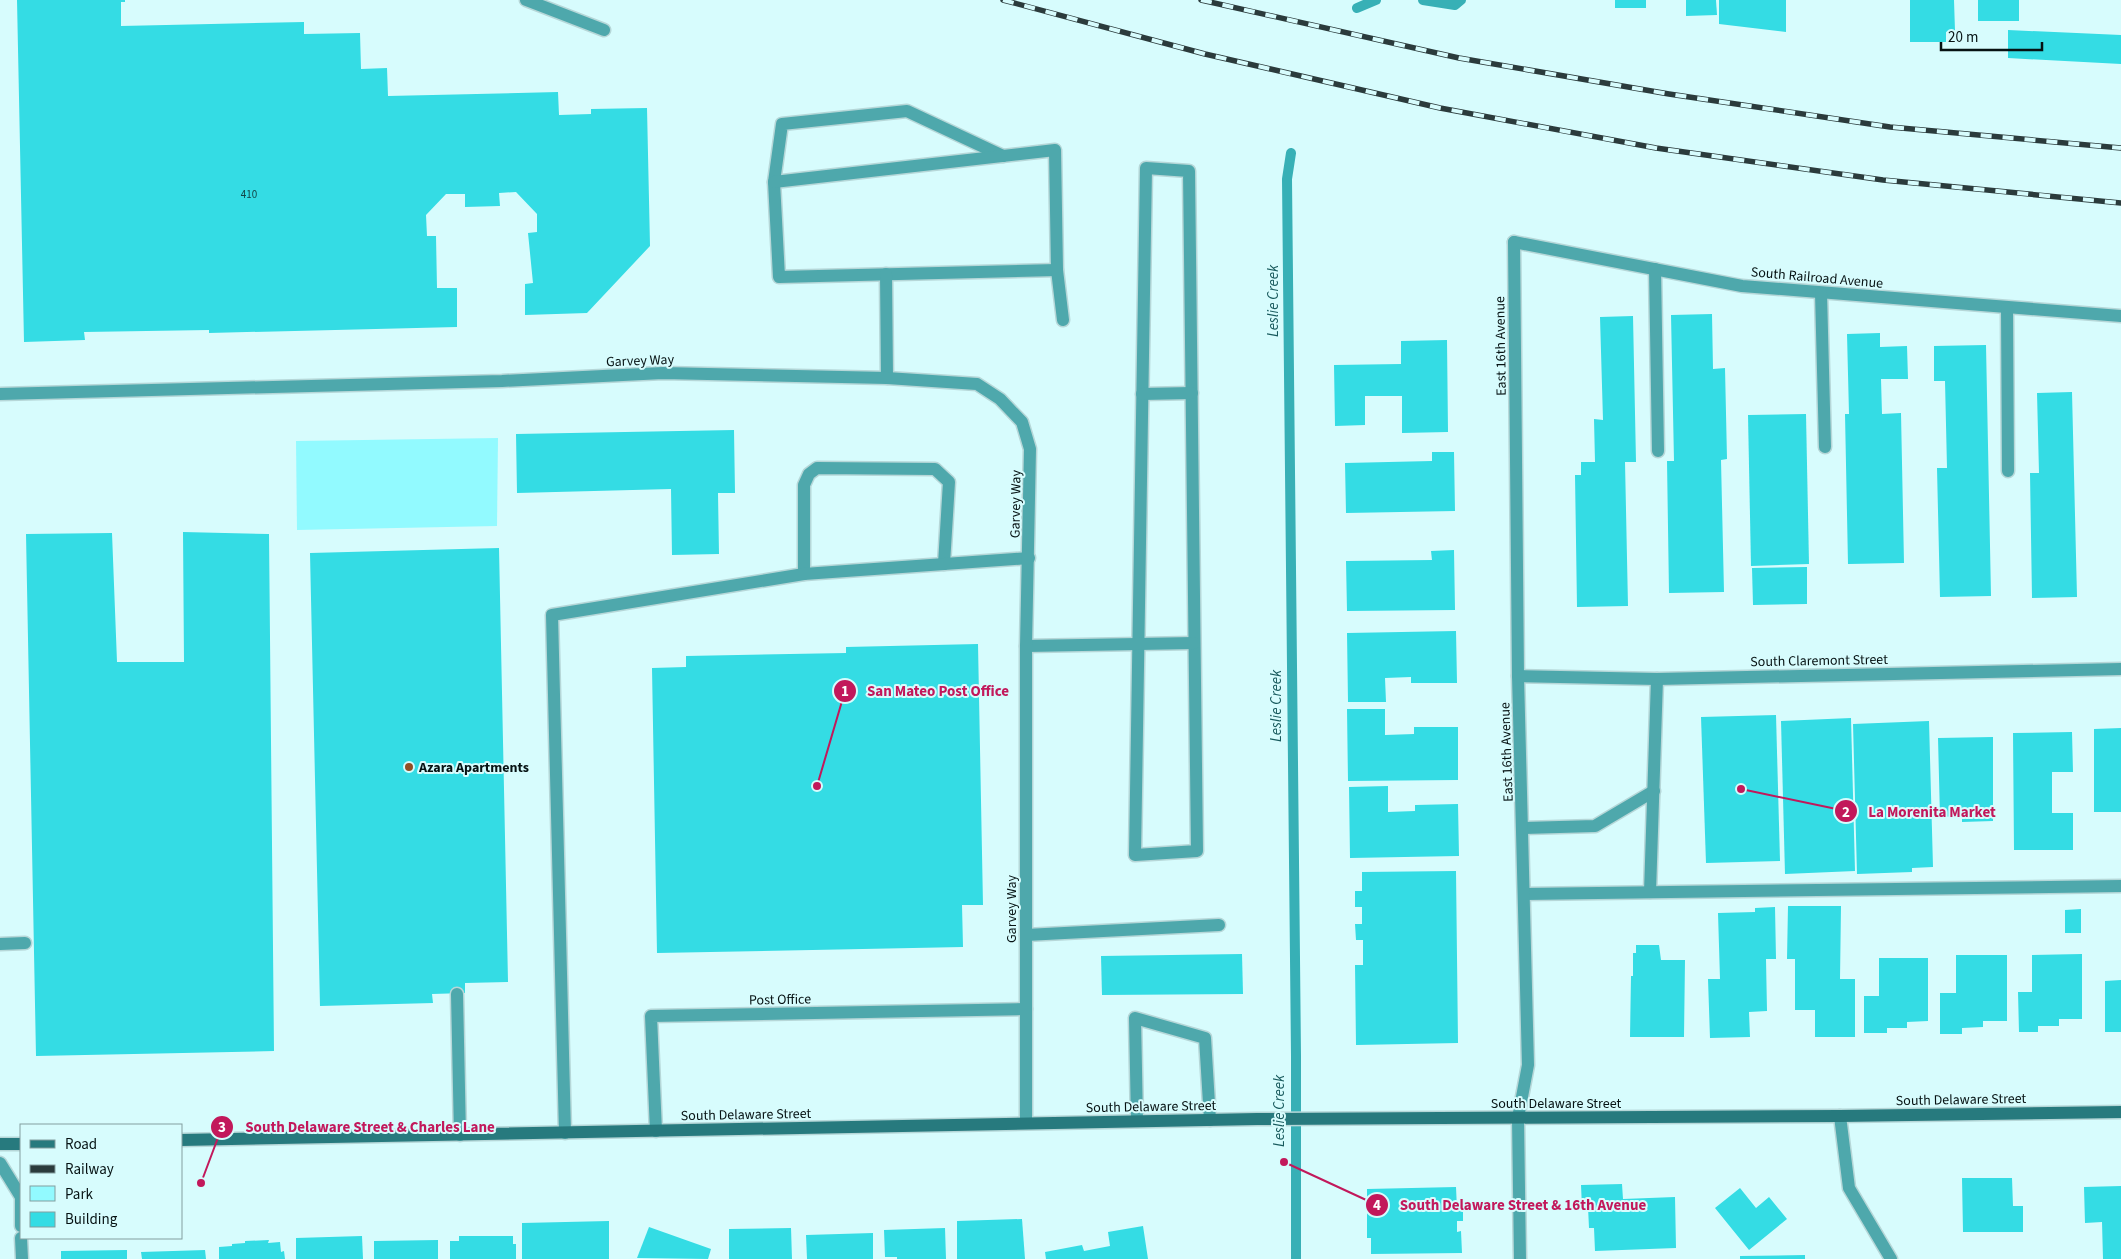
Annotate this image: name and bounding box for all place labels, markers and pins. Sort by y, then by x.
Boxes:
callout: San Mateo Post Office [832,676,1019,706]
place label: Azara Apartments [418,758,529,778]
marker: Azara Apartments [403,761,415,773]
callout: La Morenita Market [1833,796,2006,826]
callout: South Delaware Street & Charles Lane [210,1112,504,1142]
callout: South Delaware Street & 16th Avenue [1364,1190,1656,1220]

